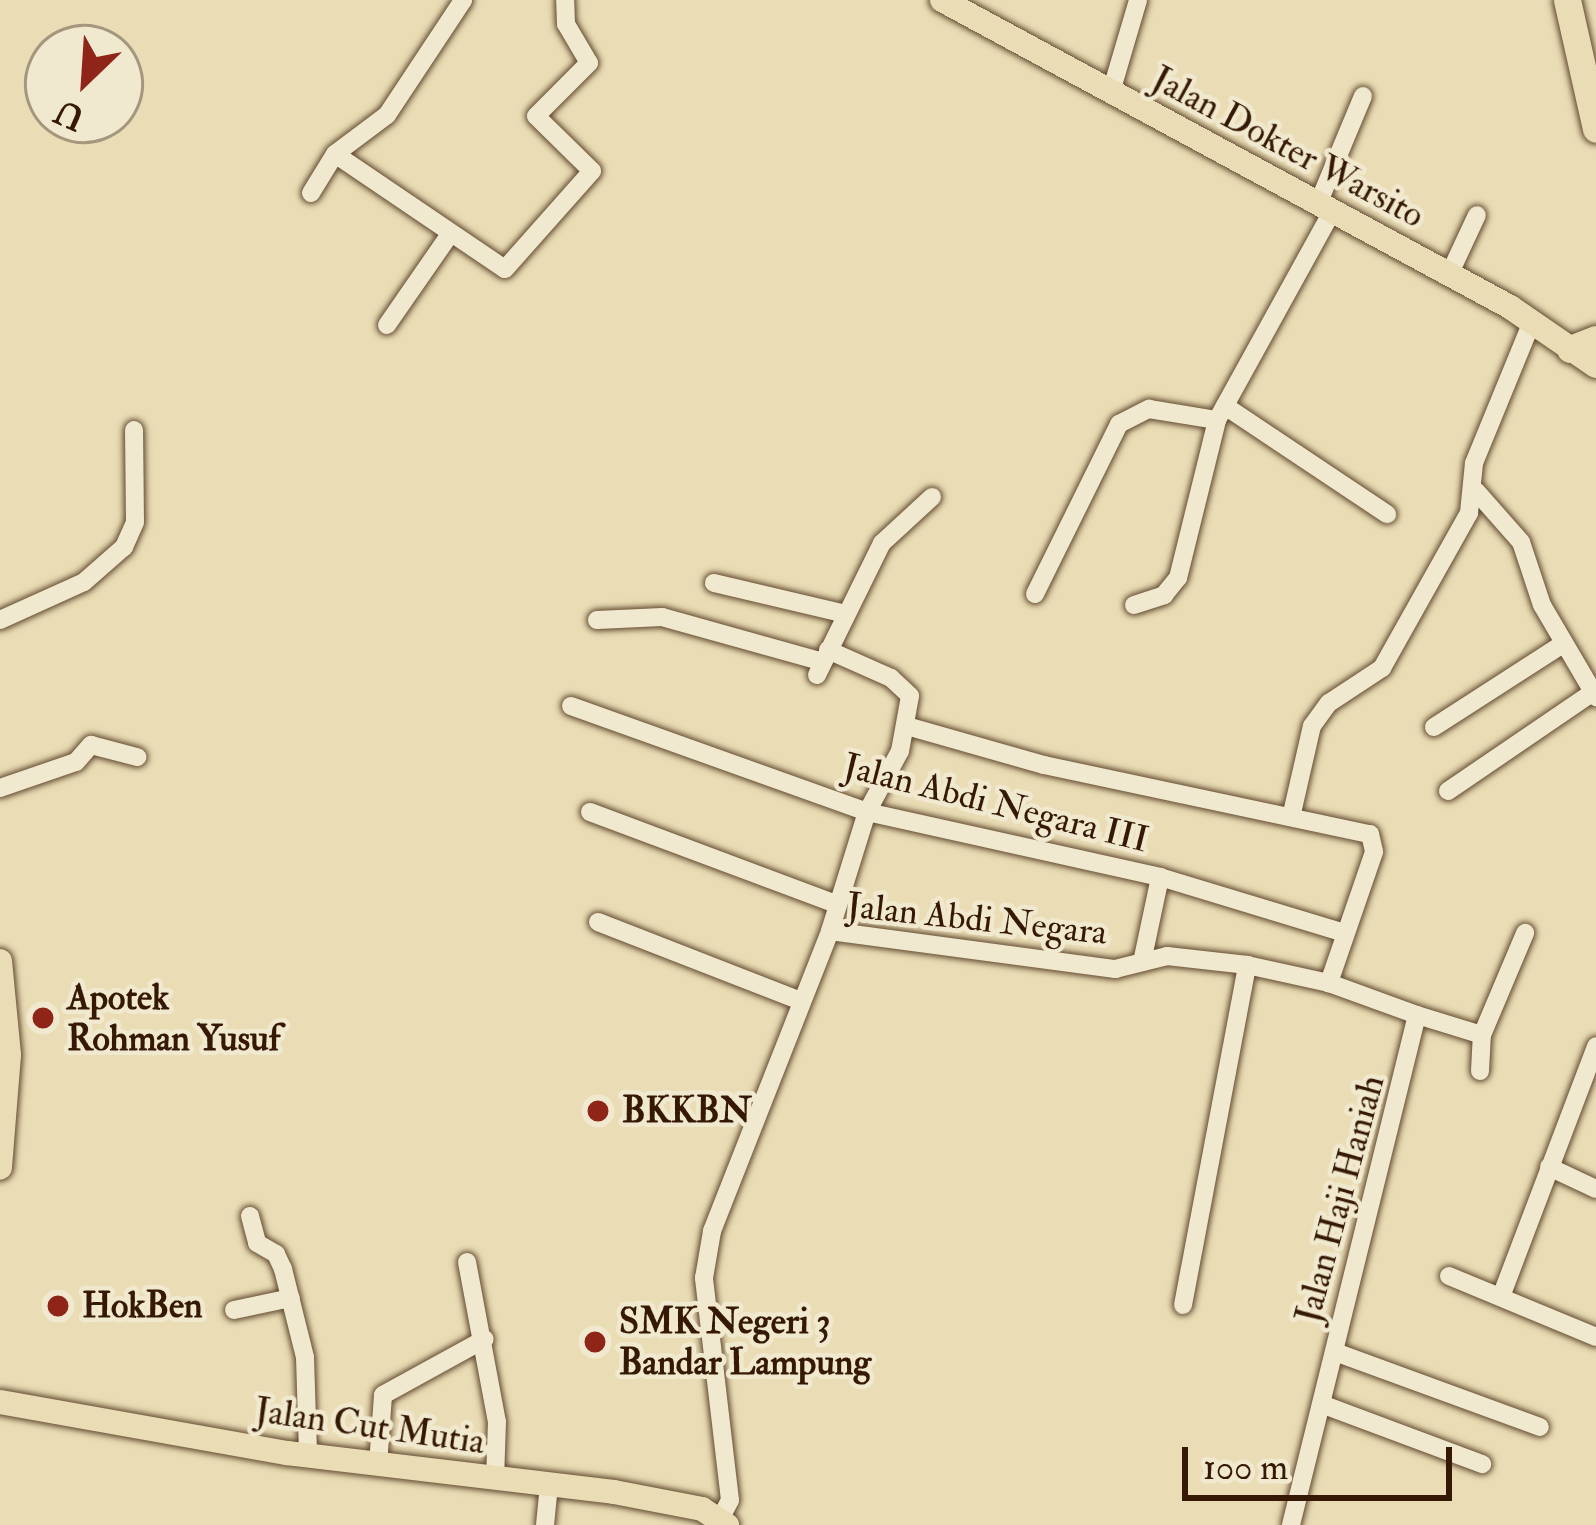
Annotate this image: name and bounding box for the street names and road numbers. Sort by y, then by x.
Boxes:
street label: Jalan Dokter Warsito [1144,57,1432,237]
street label: Jalan Abdi Negara III [839,744,1153,862]
street label: Jalan Abdi Negara [845,884,1109,954]
street label: Jalan Haji Haniah [1286,1070,1394,1328]
street label: Jalan Cut Mutia [252,1389,488,1463]

